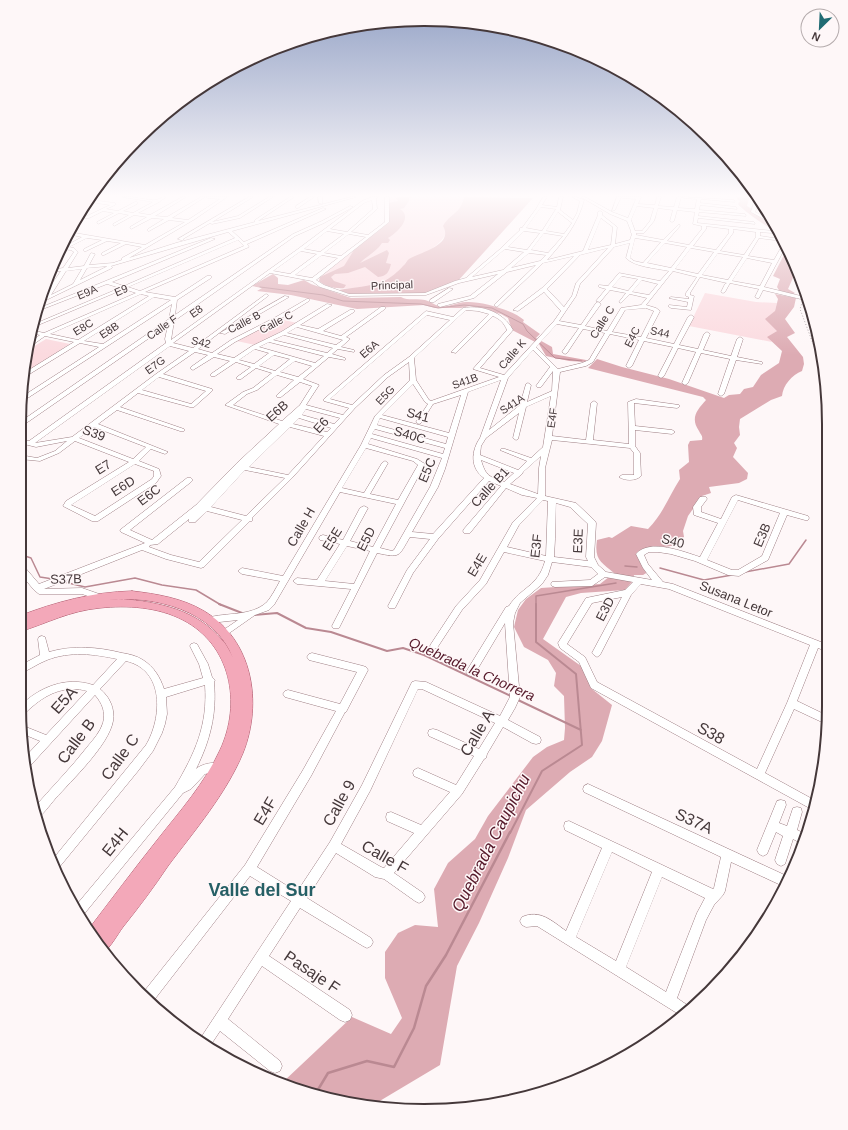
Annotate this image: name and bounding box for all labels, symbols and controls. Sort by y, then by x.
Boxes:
north arrow [800,8,840,48]
text: N [810,30,822,44]
street label: Principal [371,278,413,292]
street label: E9A [75,282,100,302]
street label: E9 [112,282,130,298]
street label: E8 [187,302,205,320]
street label: Calle C [587,303,617,340]
street label: Calle B [226,308,262,336]
street label: Calle C [257,308,295,336]
street label: Calle F [144,312,180,342]
street label: E8C [71,316,95,338]
street label: E8B [97,319,121,341]
street label: S44 [649,324,671,340]
street label: E4C [622,325,642,349]
street label: S42 [190,334,212,350]
street label: Calle K [496,336,529,371]
street label: E6A [357,337,381,360]
street label: E7G [143,354,167,376]
street label: S41B [450,371,480,391]
street label: E5G [373,383,397,407]
street label: S41A [497,391,527,417]
street label: E6B [263,397,291,425]
street label: S41 [405,405,431,425]
street label: E4F [545,407,559,429]
street label: E6 [310,414,332,436]
street label: S39 [81,422,107,444]
street label: S40C [392,423,428,447]
street label: E5C [415,455,439,485]
street label: E7 [92,456,114,478]
street label: Calle B1 [468,464,512,510]
street label: E6D [108,473,138,499]
street label: E6C [134,481,164,509]
street label: Calle H [284,505,318,549]
street label: E3B [750,521,774,549]
street label: E5E [319,524,345,553]
street label: E5D [354,524,378,554]
street label: E3E [570,528,586,554]
street label: S40 [660,531,686,551]
street label: E3F [527,533,545,559]
street label: E4E [464,550,490,579]
street label: S37B [50,571,82,587]
street label: Susana Letor [697,578,775,621]
street label: E3D [593,594,617,624]
water label: Quebrada la Chorrera [407,634,538,704]
street label: E5A [48,683,81,717]
street label: Calle A [457,707,498,759]
street label: Calle B [54,715,98,767]
street label: S38 [694,719,728,747]
street label: Calle C [98,731,142,783]
water label: Quebrada Caupichu [448,770,534,915]
street label: Calle 9 [319,777,359,829]
street label: E4F [250,794,280,828]
street label: S37A [673,805,716,837]
street label: E4H [99,825,131,859]
street label: Calle F [359,837,411,877]
district label: Valle del Sur [208,880,316,900]
street label: Pasaje F [281,947,343,997]

